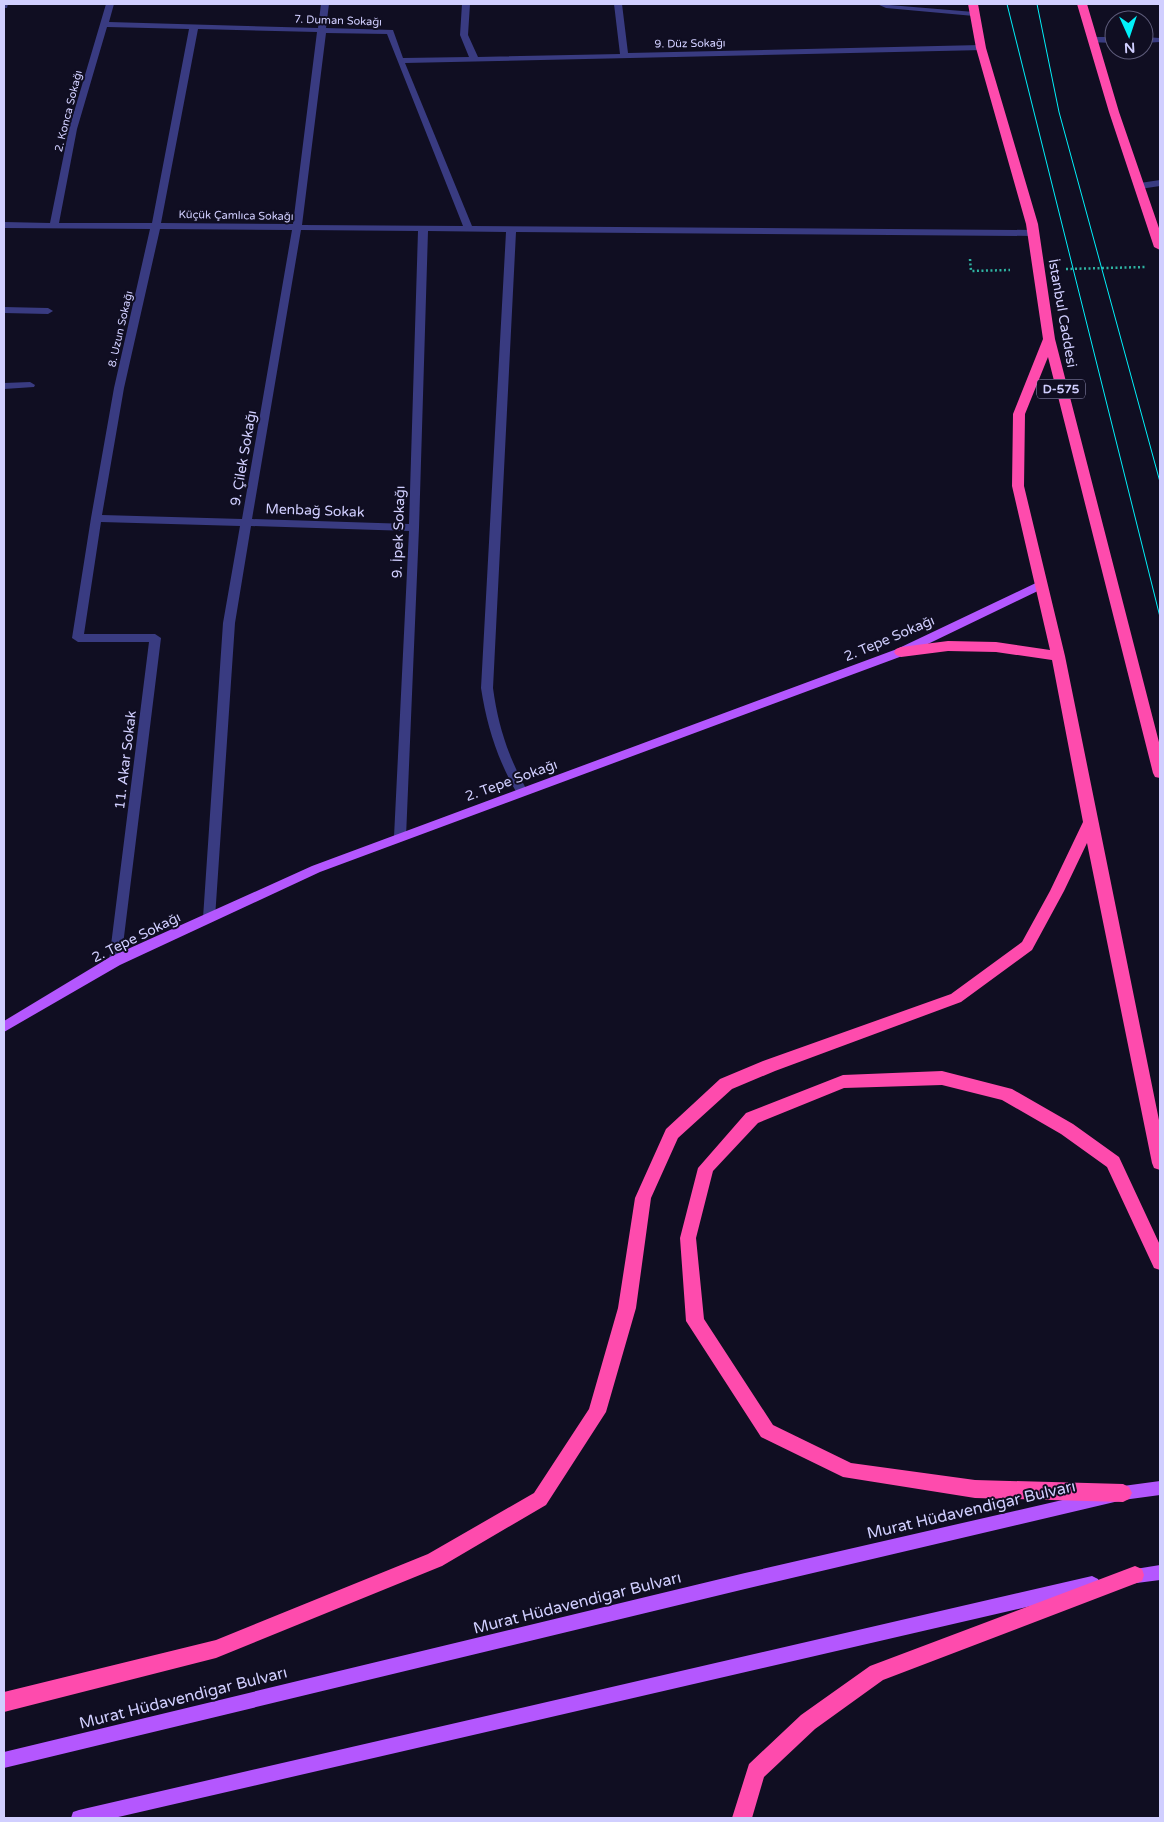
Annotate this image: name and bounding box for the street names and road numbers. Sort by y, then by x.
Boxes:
street label: 7. Duman Sokağı [294,12,382,29]
street label: 9. Düz Sokağı [654,36,726,51]
street label: 2. Konca Sokağı [52,69,85,153]
street label: Küçük Çamlıca Sokağı [178,208,294,223]
street label: İstanbul Caddesi [1045,257,1080,369]
street label: 8. Uzun Sokağı [105,290,136,369]
road number: D-575 [1037,379,1085,398]
street label: 9. Çilek Sokağı [227,409,260,507]
street label: 9. İpek Sokağı [388,485,409,579]
street label: Menbağ Sokak [265,500,365,521]
street label: 2. Tepe Sokağı [841,612,937,665]
street label: 11. Akar Sokak [111,709,140,811]
street label: 2. Tepe Sokağı [463,756,560,805]
street label: 2. Tepe Sokağı [89,909,183,966]
street label: Murat Hüdavendigar Bulvarı [865,1476,1078,1544]
street label: Murat Hüdavendigar Bulvarı [471,1567,683,1639]
street label: Murat Hüdavendigar Bulvarı [77,1662,289,1734]

